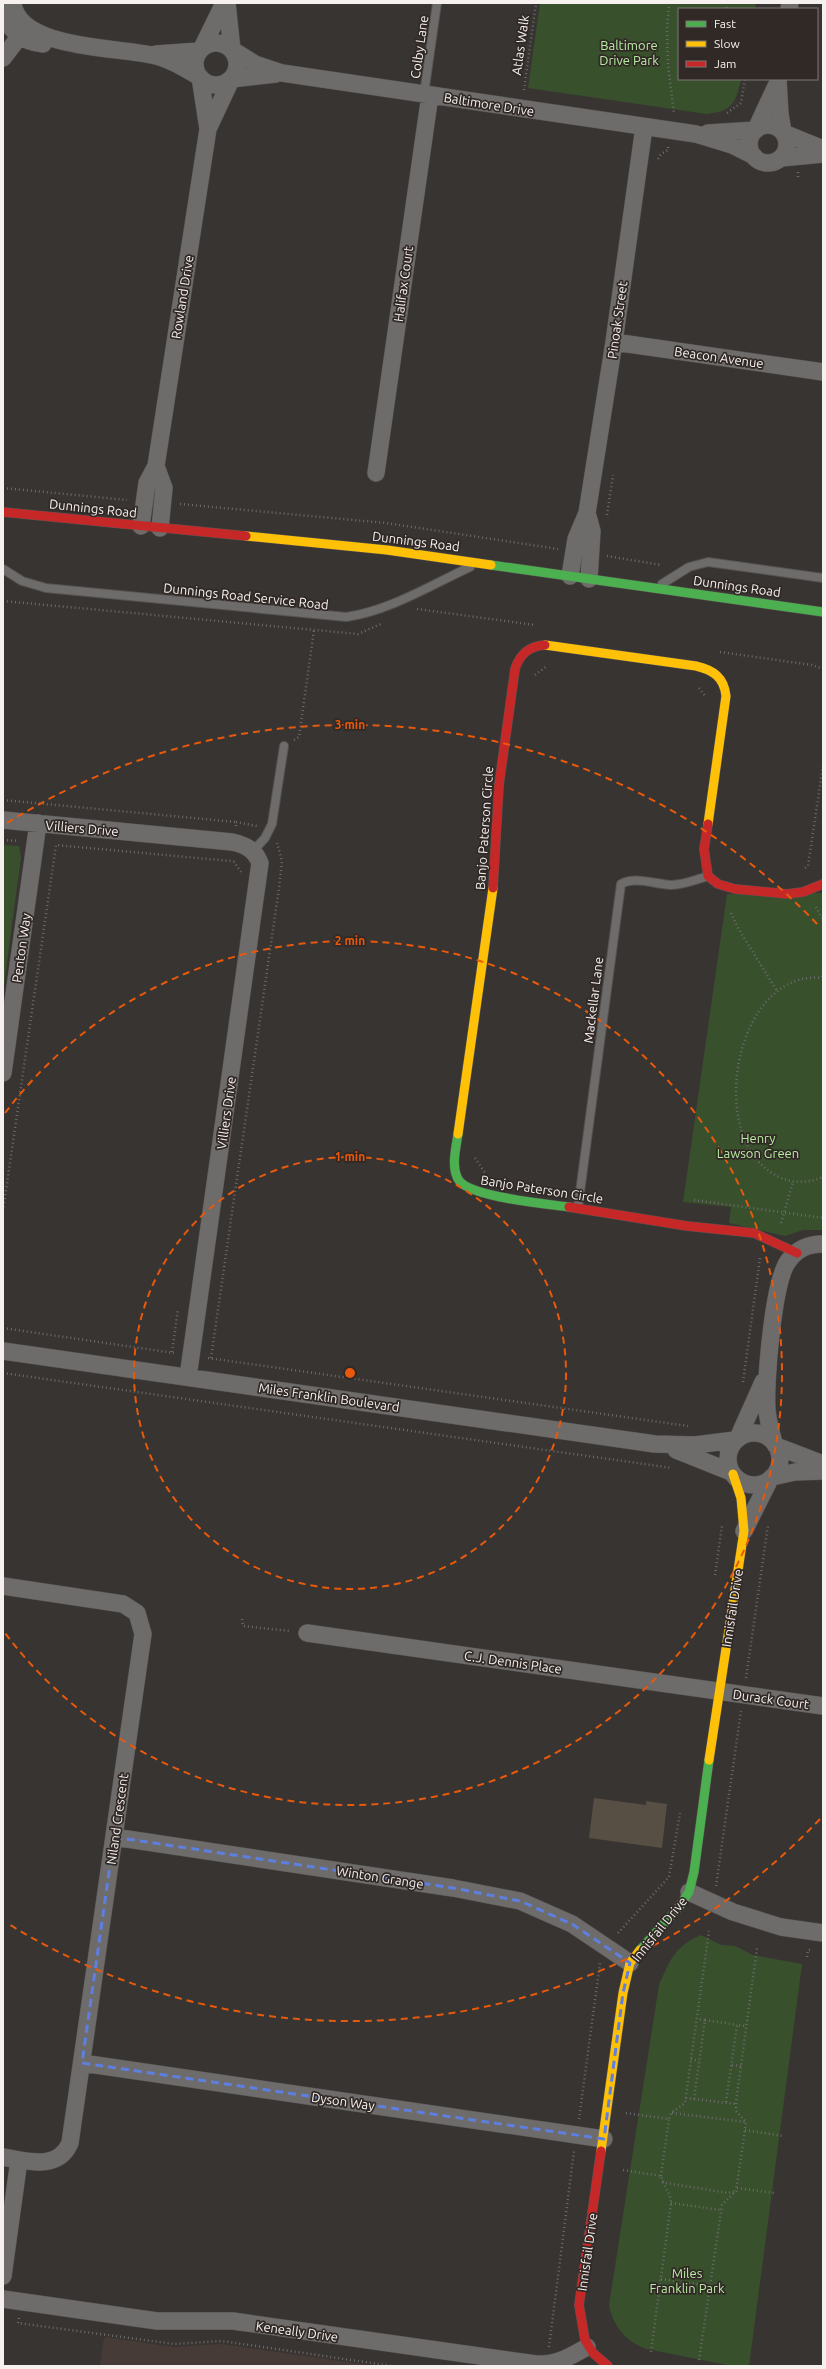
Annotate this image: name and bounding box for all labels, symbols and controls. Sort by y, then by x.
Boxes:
legend [678,8,818,80]
street label: Colby Lane [408,14,430,80]
street label: Atlas Walk [509,14,531,76]
text: Fast [714,17,736,30]
text: Slow [714,37,740,50]
park label: Baltimore Drive Park [599,38,659,67]
text: Jam [714,57,736,70]
street label: Baltimore Drive [443,90,535,118]
street label: Halifax Court [391,245,415,323]
street label: Rowland Drive [168,254,196,340]
street label: Pinoak Street [605,280,629,360]
street label: Beacon Avenue [674,344,764,370]
street label: Dunnings Road [48,496,138,520]
street label: Dunnings Road [371,529,461,553]
street label: Dunnings Road [692,573,782,599]
street label: Dunnings Road Service Road [163,580,329,612]
text: 3 min [335,718,365,731]
street label: Banjo Paterson Circle [473,766,495,890]
street label: Villiers Drive [45,818,119,838]
street label: Penton Way [9,912,33,984]
text: 2 min [335,934,365,947]
street label: Mackellar Lane [581,956,605,1044]
street label: Villiers Drive [214,1076,238,1150]
park label: Henry Lawson Green [717,1131,799,1160]
text: 1 min [335,1150,365,1163]
street label: Banjo Paterson Circle [480,1172,604,1206]
centre of rings [343,1366,357,1380]
street label: Miles Franklin Boulevard [258,1380,400,1414]
street label: Innisfail Drive [719,1568,745,1648]
street label: C.J. Dennis Place [463,1648,563,1676]
street label: Durack Court [732,1687,810,1711]
street label: Niland Crescent [104,1772,130,1866]
street label: Winton Grange [335,1863,425,1891]
street label: Innisfail Drive [629,1894,689,1964]
street label: Dyson Way [310,2090,376,2112]
street label: Innisfail Drive [575,2212,599,2292]
park label: Miles Franklin Park [650,2266,725,2295]
street label: Keneally Drive [255,2318,339,2344]

